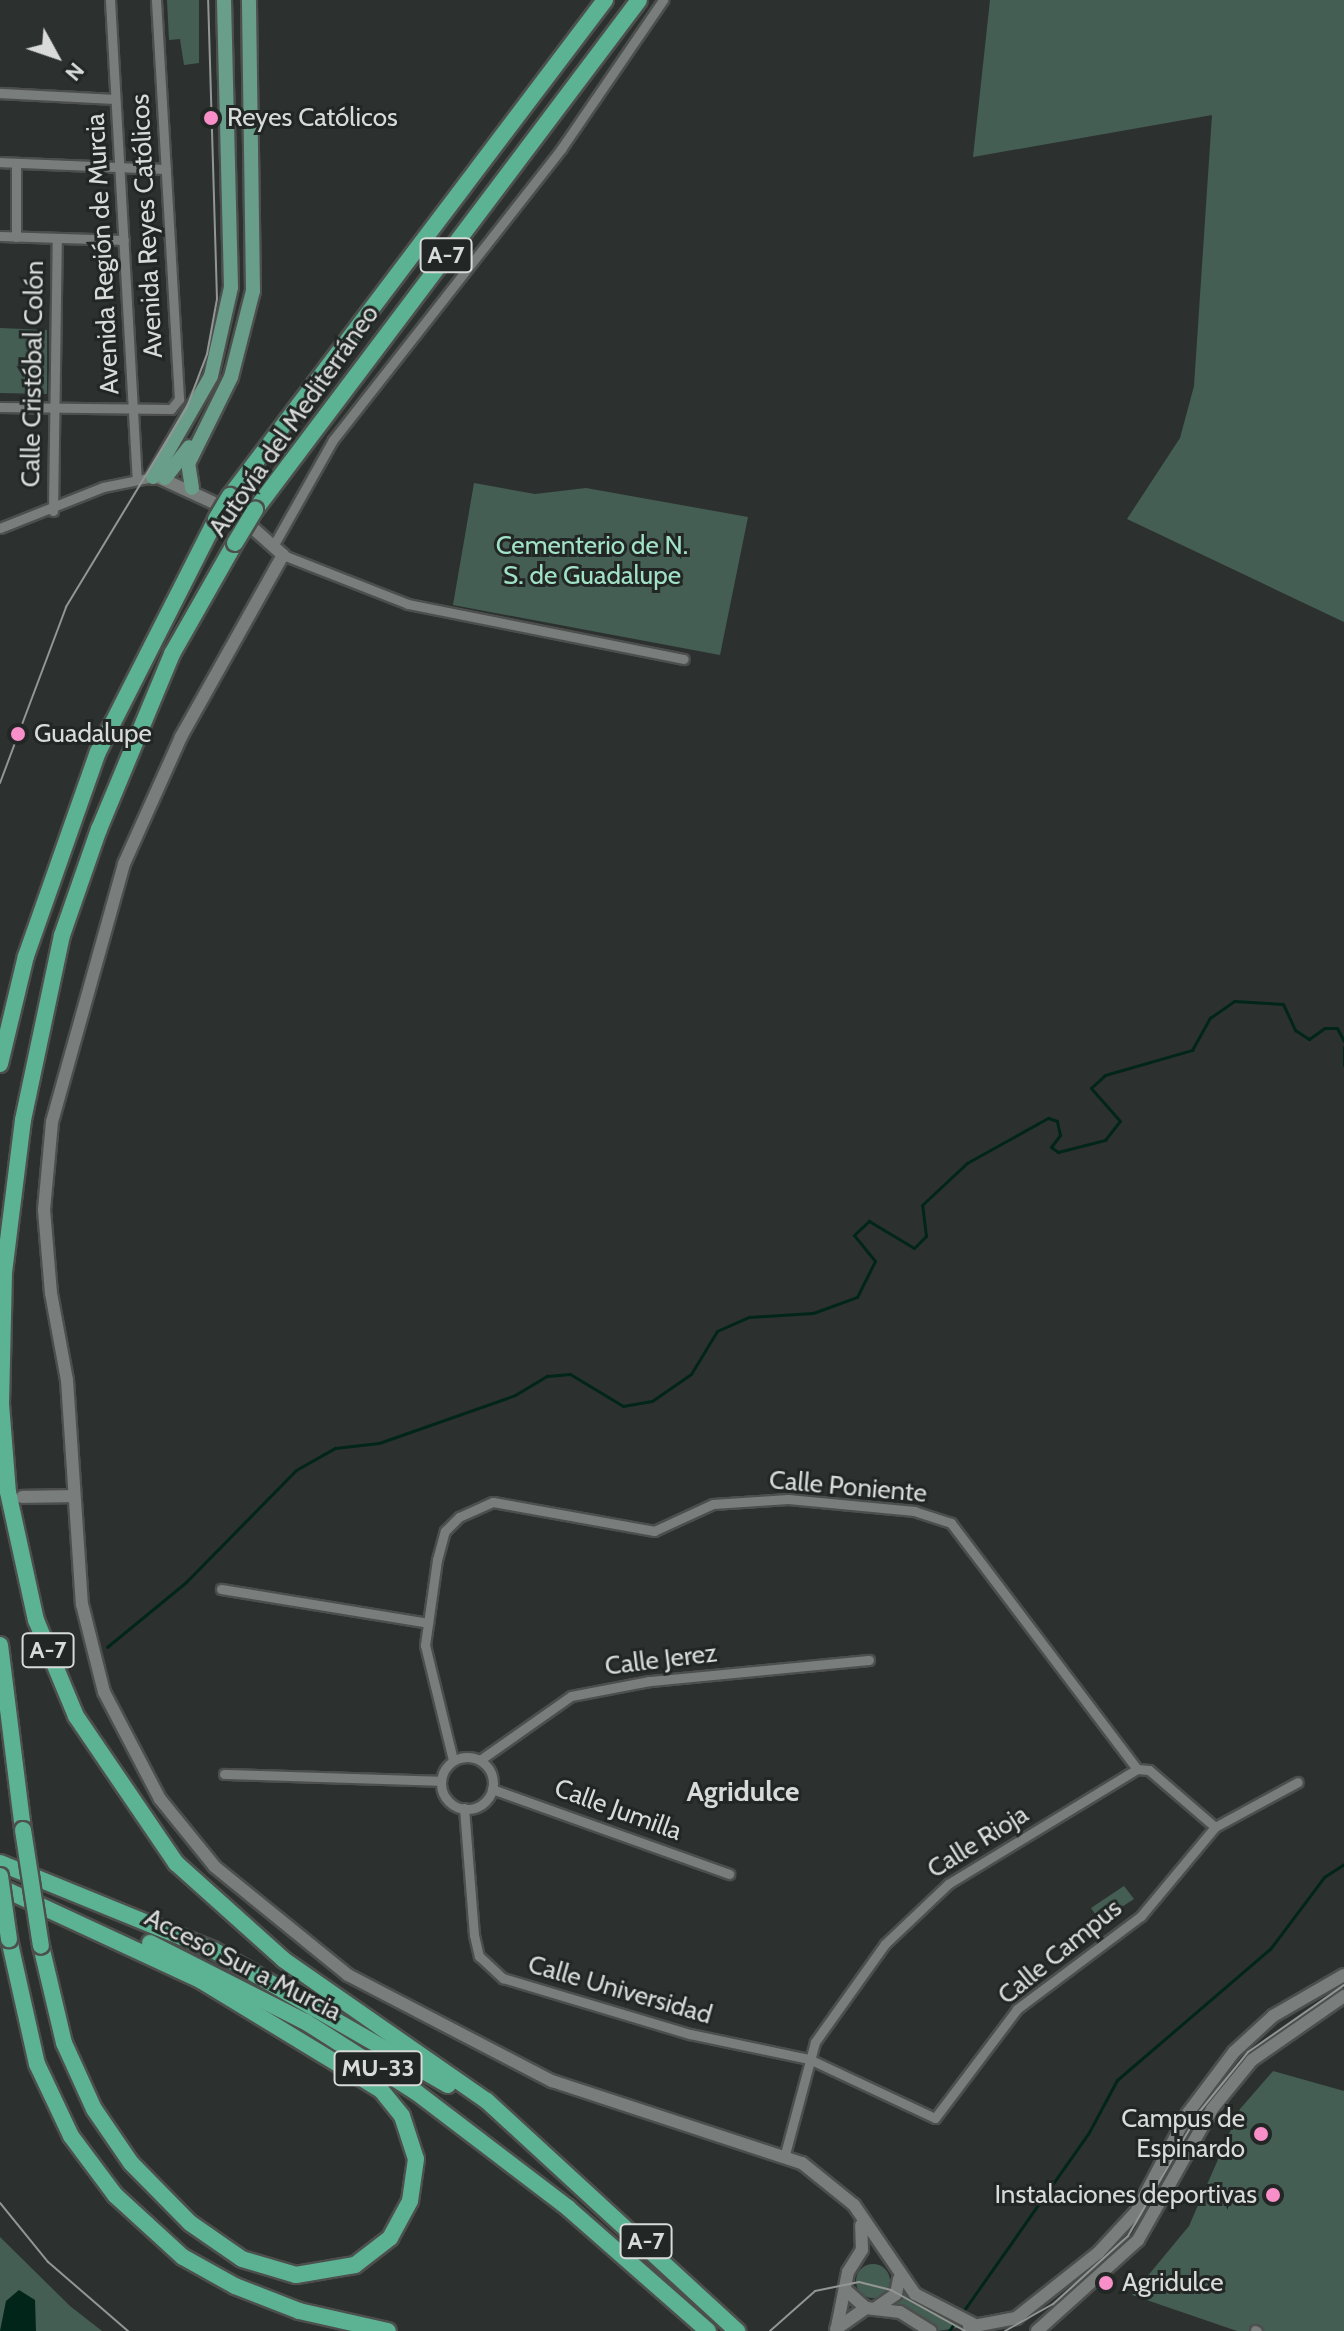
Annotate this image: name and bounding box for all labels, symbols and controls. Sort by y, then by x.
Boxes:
north arrow [16,16,96,96]
text: N [59,57,90,86]
street label: Avenida Reyes Católicos [125,93,169,359]
place label: Reyes Católicos [227,102,398,134]
marker: Reyes Católicos [202,109,220,127]
street label: Avenida Región de Murcia [80,113,126,395]
road number: A-7 [418,235,474,275]
street label: Calle Cristóbal Colón [15,260,51,488]
street label: Autovía del Mediterráneo [202,299,386,543]
park label: Cementerio de N. S. de Guadalupe [496,530,688,592]
place label: Guadalupe [34,718,152,750]
marker: Guadalupe [9,725,27,743]
street label: Calle Poniente [768,1465,928,1509]
road number: A-7 [20,1630,76,1670]
street label: Calle Jerez [603,1638,719,1682]
street label: Calle Jumilla [550,1773,686,1847]
district label: Agridulce [687,1774,799,1808]
street label: Calle Rioja [922,1799,1034,1885]
street label: Calle Campus [992,1893,1128,2011]
street label: Acceso Sur a Murcia [140,1902,346,2028]
street label: Calle Universidad [524,1949,716,2031]
road number: MU-33 [332,2048,424,2088]
place label: Campus de Espinardo [1121,2103,1245,2164]
marker: Campus de Espinardo [1252,2125,1270,2143]
place label: Instalaciones deportivas [994,2179,1257,2211]
marker: Instalaciones deportivas [1264,2186,1282,2204]
road number: A-7 [618,2221,674,2261]
place label: Agridulce [1122,2267,1223,2299]
marker: Agridulce [1097,2274,1115,2292]

